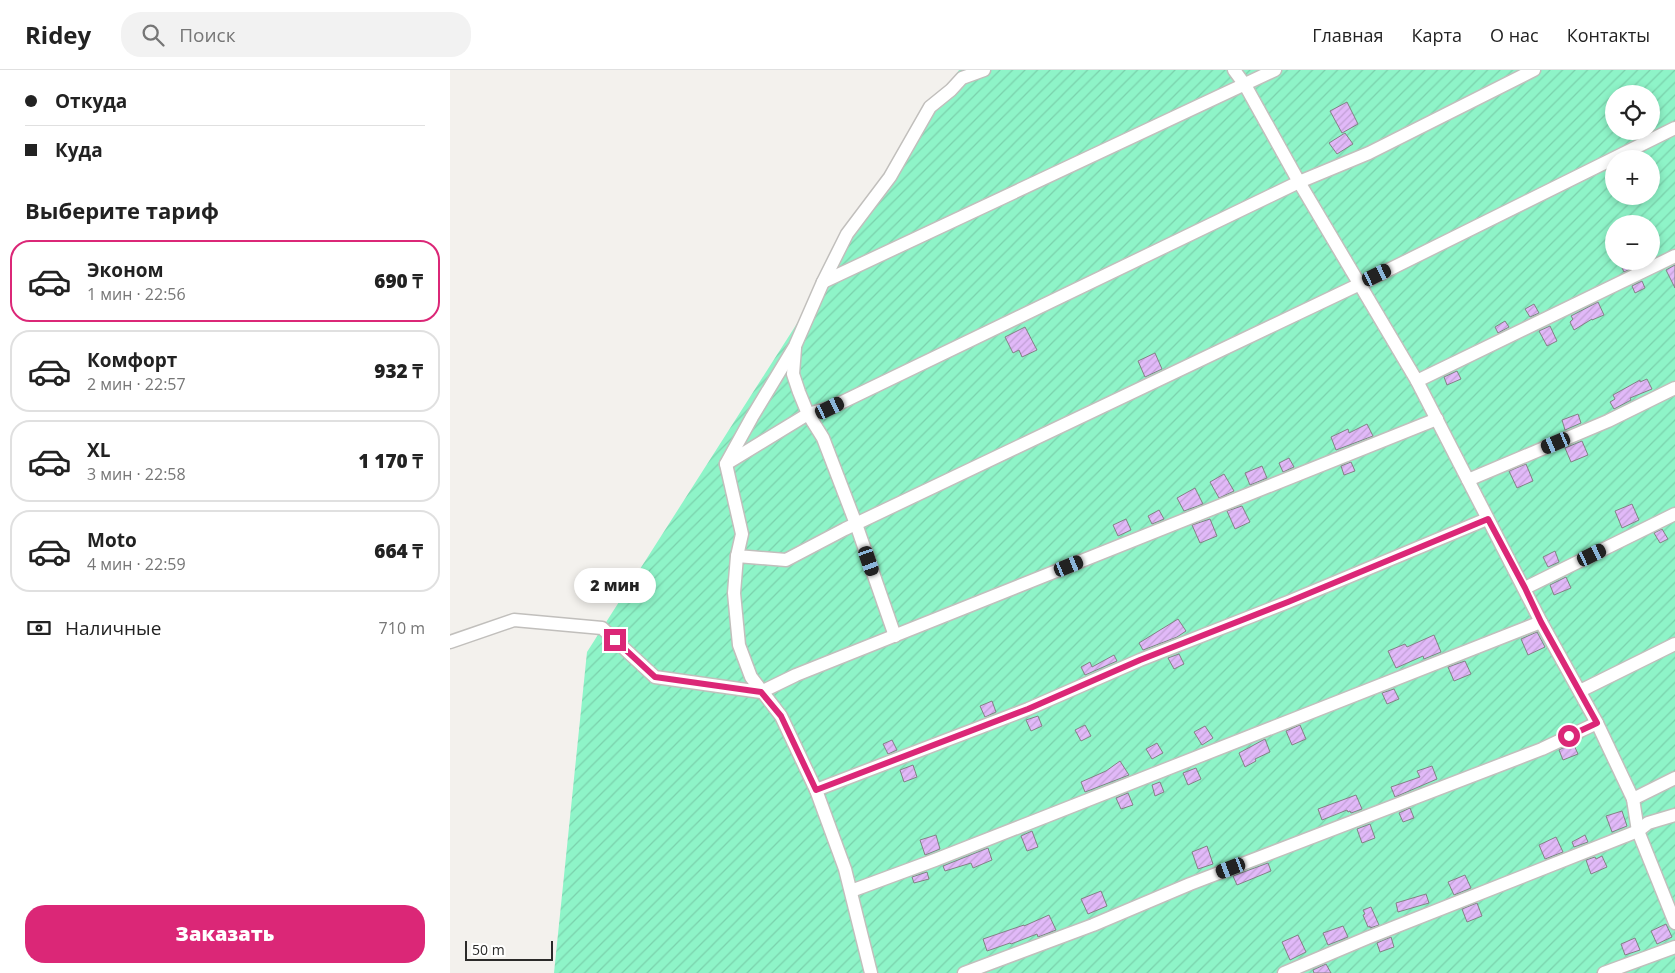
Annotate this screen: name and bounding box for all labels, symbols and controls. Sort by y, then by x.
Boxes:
search box [121,12,471,57]
text: Ridey [25,18,91,51]
icon: search [139,21,167,49]
text: Поиск [179,22,235,48]
text: Главная [1312,23,1384,47]
text: Карта [1412,23,1462,47]
text: О нас [1490,23,1539,47]
text: Контакты [1567,23,1650,47]
map controls [1605,85,1660,270]
button: locate [1605,85,1660,140]
text: Откуда [55,88,127,114]
text: Куда [55,137,103,163]
button: + [1605,150,1660,205]
text: Выберите тариф [25,195,219,225]
button: − [1605,215,1660,270]
text: Эконом [87,257,164,283]
icon: car [27,259,72,304]
car [1360,262,1393,288]
text: 690 ₸ [374,268,423,294]
text: 1 мин · 22:56 [87,283,186,305]
text: Комфорт [87,347,177,373]
icon: car [27,349,72,394]
text: 932 ₸ [374,358,423,384]
text: 2 мин · 22:57 [87,373,186,395]
car [813,395,846,421]
car [1539,430,1572,456]
text: XL [87,437,110,463]
icon: car [27,439,72,484]
text: 1 170 ₸ [358,448,423,474]
text: 3 мин · 22:58 [87,463,186,485]
text: Moto [87,527,137,553]
icon: car [27,529,72,574]
text: 664 ₸ [374,538,423,564]
car [1575,542,1608,568]
car [857,544,880,578]
text: 4 мин · 22:59 [87,553,186,575]
car [1052,553,1085,579]
callout: 2 мин [574,568,656,602]
text: 2 мин [590,574,640,596]
icon: cash [25,614,53,642]
text: Наличные [65,615,161,641]
text: 710 m [379,617,425,639]
route end [604,629,626,651]
route start [1558,725,1580,747]
car [1214,856,1247,880]
button: Заказать [25,905,425,963]
scale bar [465,938,552,961]
text: 50 m [472,940,505,959]

